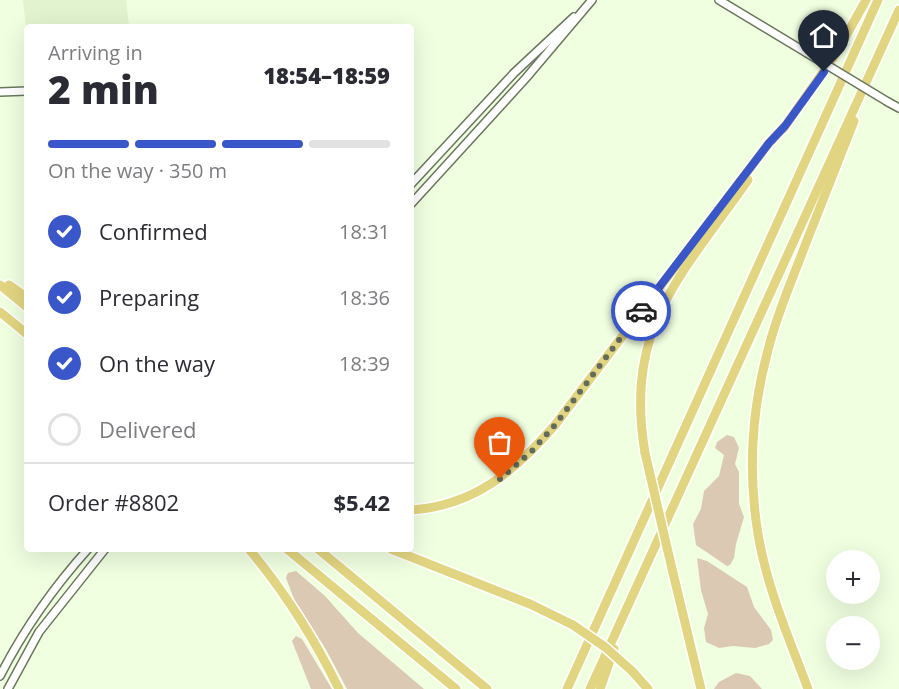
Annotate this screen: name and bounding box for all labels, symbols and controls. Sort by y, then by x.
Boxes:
pin [798,10,849,72]
icon: home [807,19,840,52]
text: Arriving in [48,39,143,66]
text: 18:54–18:59 [263,60,390,90]
text: 2 min [48,62,159,115]
text: On the way · 350 m [48,157,227,184]
icon: check [48,215,81,248]
text: Confirmed [99,216,208,246]
text: 18:31 [339,218,390,245]
icon: check [48,281,81,314]
courier [611,281,671,341]
text: Preparing [99,282,199,312]
text: 18:36 [339,284,390,311]
icon: car [625,295,658,328]
icon: check [48,347,81,380]
text: On the way [99,348,215,378]
text: 18:39 [339,350,390,377]
text: Delivered [99,414,197,444]
pin [474,417,525,479]
icon: bag [483,426,516,459]
text: Order #8802 [48,487,179,517]
text: $5.42 [333,487,390,517]
map controls [826,550,880,670]
button: + [826,550,880,604]
button: − [826,616,880,670]

